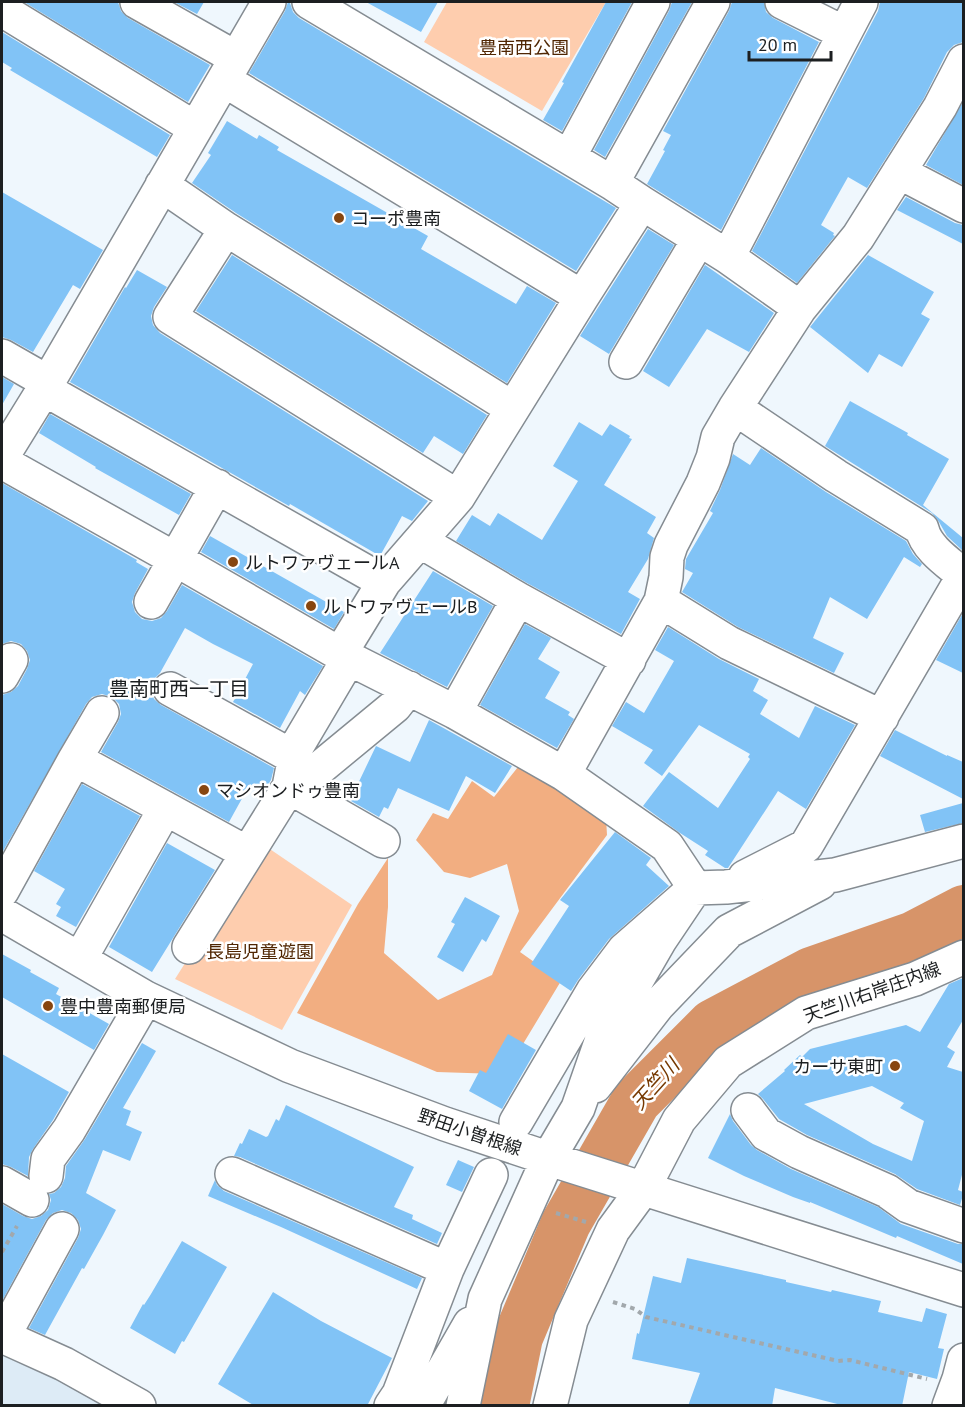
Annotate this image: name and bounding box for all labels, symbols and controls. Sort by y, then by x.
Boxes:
scale bar [749,24,832,62]
text: 20 m [758,33,797,56]
park label: 豊南西公園 [479,36,569,59]
place label: コーポ豊南 [351,207,441,230]
marker: コーポ豊南 [332,211,346,225]
place label: ルトワァヴェールA [245,551,400,574]
marker: ルトワァヴェールA [226,555,240,569]
place label: ルトワァヴェールB [323,595,478,618]
marker: ルトワァヴェールB [304,599,318,613]
district label: 豊南町西一丁目 [109,676,249,702]
place label: マシオンドゥ豊南 [216,779,360,802]
marker: マシオンドゥ豊南 [197,783,211,797]
park label: 長島児童遊園 [206,940,314,963]
street label: 天竺川右岸庄内線 [800,957,944,1027]
place label: 豊中豊南郵便局 [60,995,186,1018]
marker: 豊中豊南郵便局 [41,999,55,1013]
water label: 天竺川 [625,1052,686,1115]
place label: カーサ東町 [793,1055,883,1078]
marker: カーサ東町 [888,1059,902,1073]
street label: 野田小曽根線 [415,1104,525,1160]

